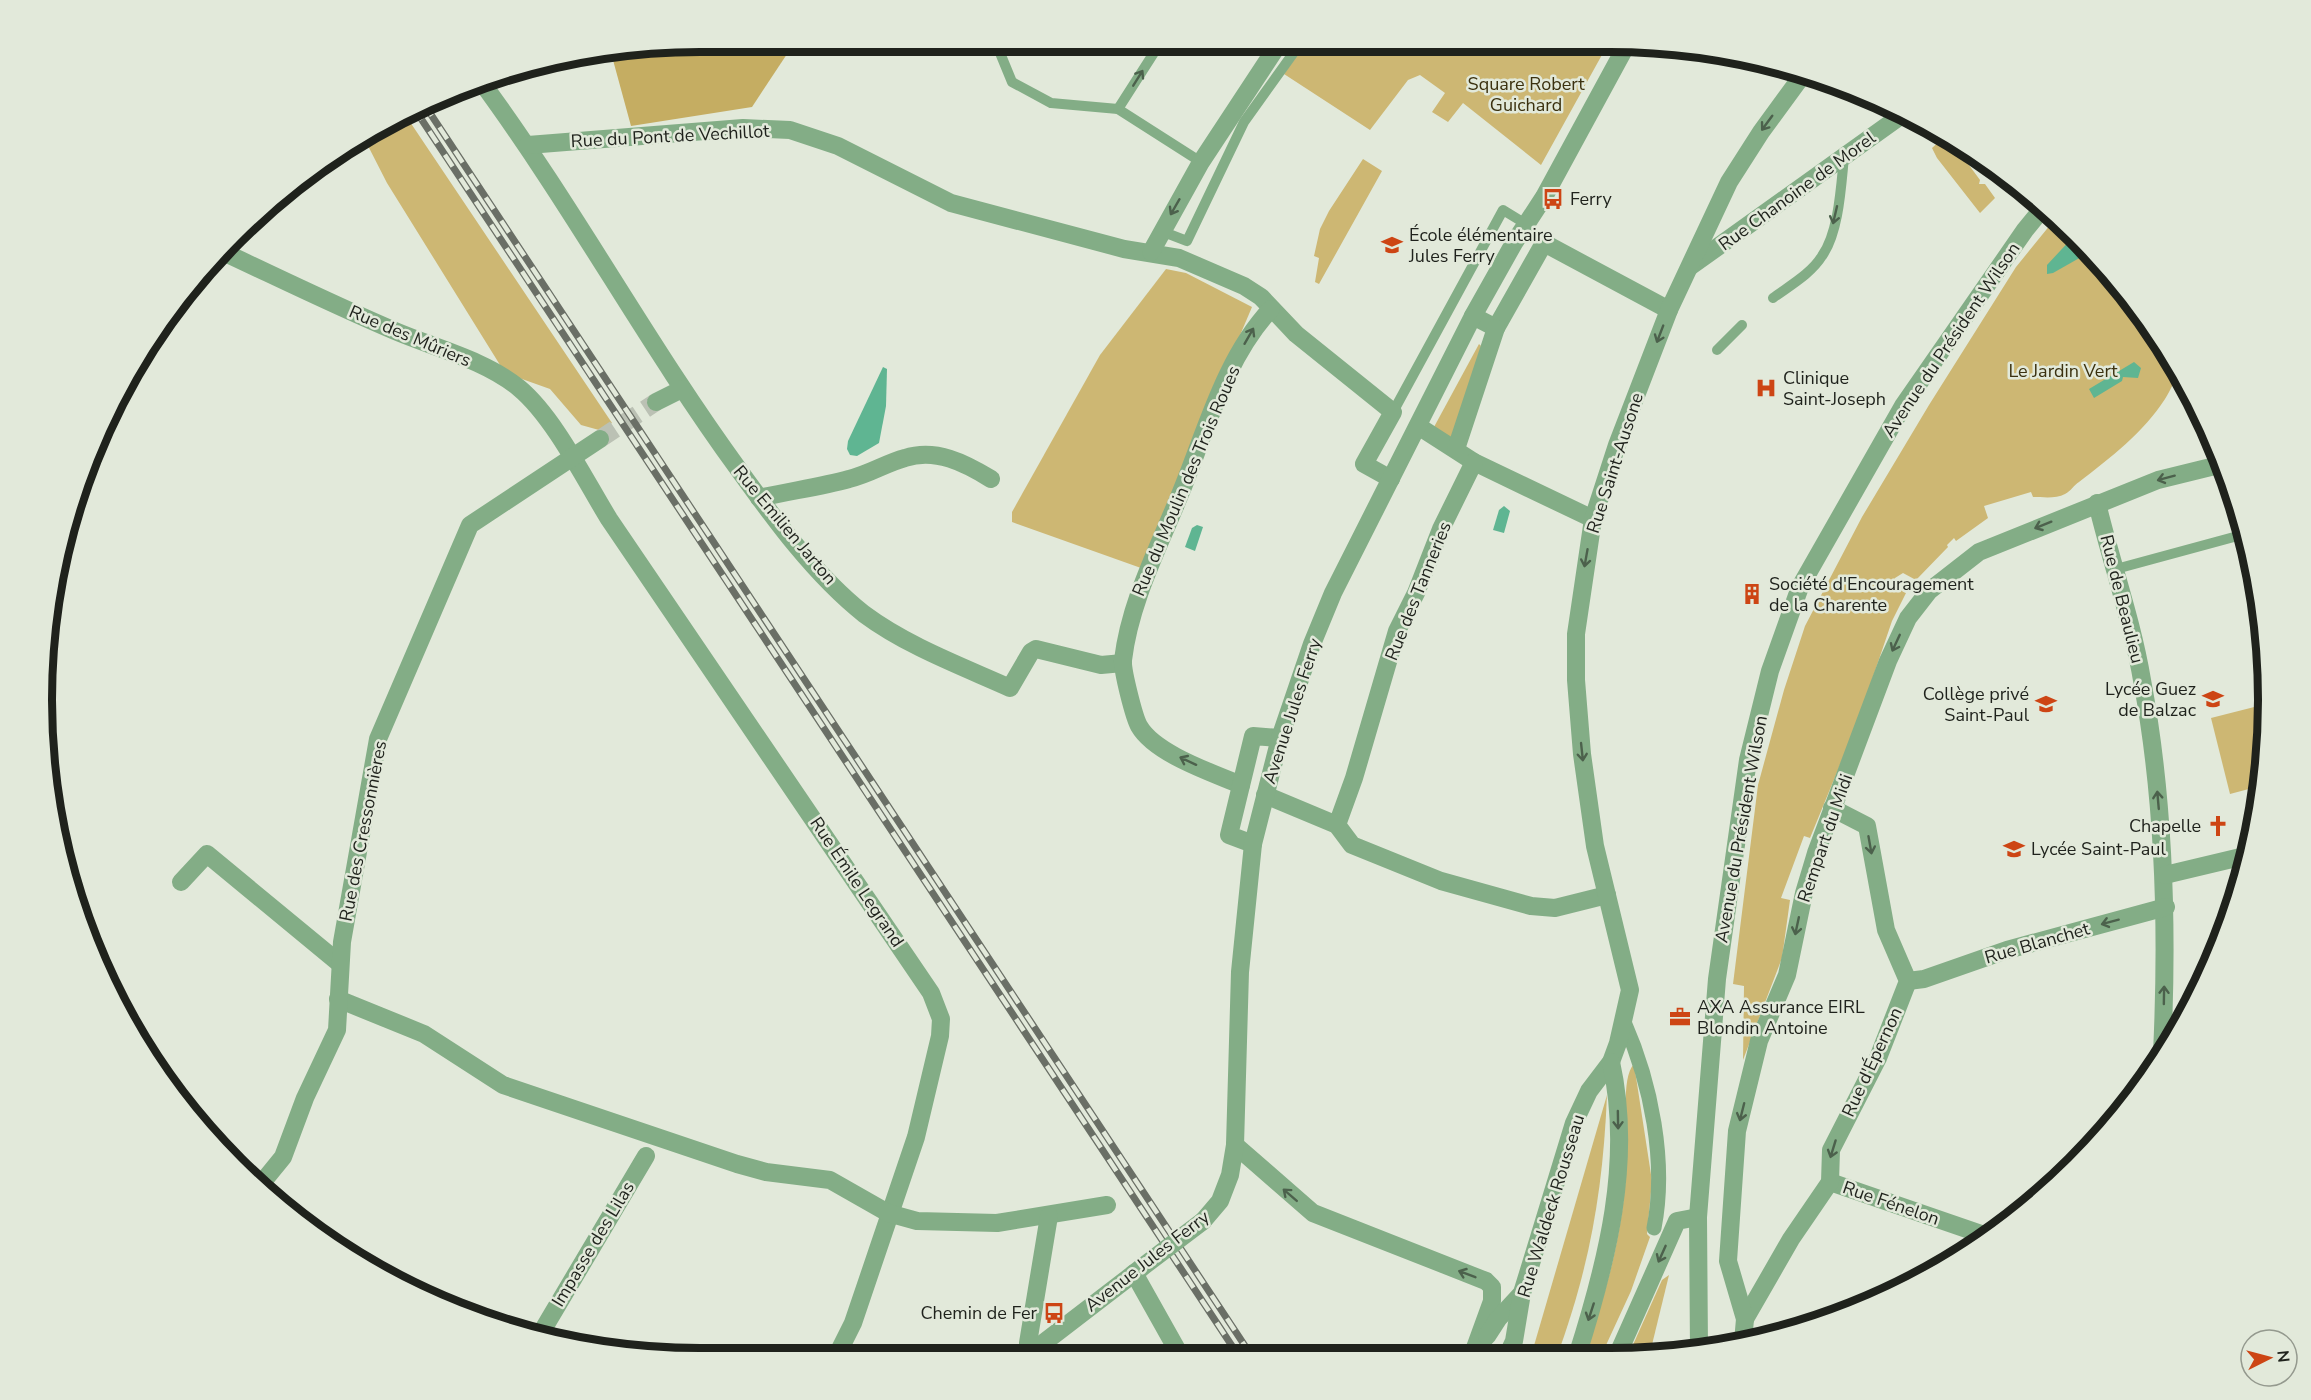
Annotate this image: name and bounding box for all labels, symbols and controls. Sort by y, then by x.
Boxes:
one-way arrow [1131,70,1144,87]
park label: Square Robert Guichard [1468,72,1585,117]
one-way arrow [1761,114,1773,130]
street label: Rue du Pont de Vechillot [570,119,771,153]
street label: Rue Chanoine de Morel [1714,126,1881,256]
bus stop icon: Ferry [1541,187,1565,211]
place label: Ferry [1570,187,1613,211]
one-way arrow [1169,198,1181,215]
one-way arrow [1829,205,1841,224]
place label: École élémentaire Jules Ferry [1408,223,1553,268]
school or university icon: École élémentaire Jules Ferry [1380,233,1404,257]
street label: Avenue du Président Wilson [1877,238,2025,442]
street label: Rue des Mûriers [345,299,475,373]
one-way arrow [1654,324,1665,342]
one-way arrow [1243,328,1255,345]
park label: Le Jardin Vert [2008,359,2118,383]
street label: Rue du Moulin des Trois Roues [1126,362,1246,600]
place label: Clinique Saint-Joseph [1783,366,1886,411]
hospital icon: Clinique Saint-Joseph [1754,376,1778,400]
street label: Rue Saint-Ausone [1581,390,1649,536]
street label: Rue Emilien Jarton [728,460,842,590]
one-way arrow [2157,473,2176,485]
street label: Rue des Tanneries [1379,518,1457,664]
one-way arrow [2034,520,2053,531]
street label: Rue de Beaulieu [2094,532,2150,666]
one-way arrow [1580,548,1591,567]
place label: Société d'Encouragement de la Charente [1769,572,1974,617]
building icon: Société d'Encouragement de la Charente [1740,582,1764,606]
street label: Avenue Jules Ferry [1257,634,1327,787]
one-way arrow [1890,634,1902,652]
place label: Lycée Guez de Balzac [2105,677,2196,722]
place label: Collège privé Saint-Paul [1923,682,2030,727]
school or university icon: Lycée Guez de Balzac [2201,687,2225,711]
school or university icon: Collège privé Saint-Paul [2034,692,2058,716]
street label: Avenue du Président Wilson [1709,713,1773,945]
street label: Rue des Cressonnières [334,738,392,924]
one-way arrow [1577,742,1588,762]
one-way arrow [1179,755,1197,767]
street label: Rempart du Midi [1792,771,1858,905]
one-way arrow [2152,791,2163,811]
street label: Rue Émile Legrand [804,812,910,952]
place label: Chapelle [2129,814,2201,838]
church icon: Chapelle [2206,814,2230,838]
one-way arrow [1865,834,1876,854]
school or university icon: Lycée Saint-Paul [2002,837,2026,861]
place label: Lycée Saint-Paul [2031,837,2166,861]
one-way arrow [1791,916,1803,935]
street label: Rue Blanchet [1982,916,2093,969]
one-way arrow [2101,917,2120,928]
one-way arrow [2159,985,2170,1005]
place label: AXA Assurance EIRL Blondin Antoine [1697,995,1865,1040]
street label: Rue d'Épernon [1836,1003,1908,1121]
office icon: AXA Assurance EIRL Blondin Antoine [1668,1005,1692,1029]
one-way arrow [1735,1102,1747,1121]
one-way arrow [1612,1109,1623,1129]
street label: Rue Waldeck Rousseau [1512,1111,1590,1301]
one-way arrow [1827,1139,1838,1158]
street label: Rue Fénelon [1839,1175,1943,1231]
street label: Impasse des Lilas [546,1177,640,1311]
one-way arrow [1283,1188,1298,1202]
street label: Avenue Jules Ferry [1080,1204,1215,1317]
one-way arrow [1656,1245,1667,1263]
one-way arrow [1459,1268,1477,1279]
place label: Chemin de Fer [920,1301,1038,1325]
bus stop icon: Chemin de Fer [1042,1301,1066,1325]
one-way arrow [1585,1302,1596,1321]
north arrow [2239,1328,2299,1388]
text: N [2271,1349,2294,1364]

